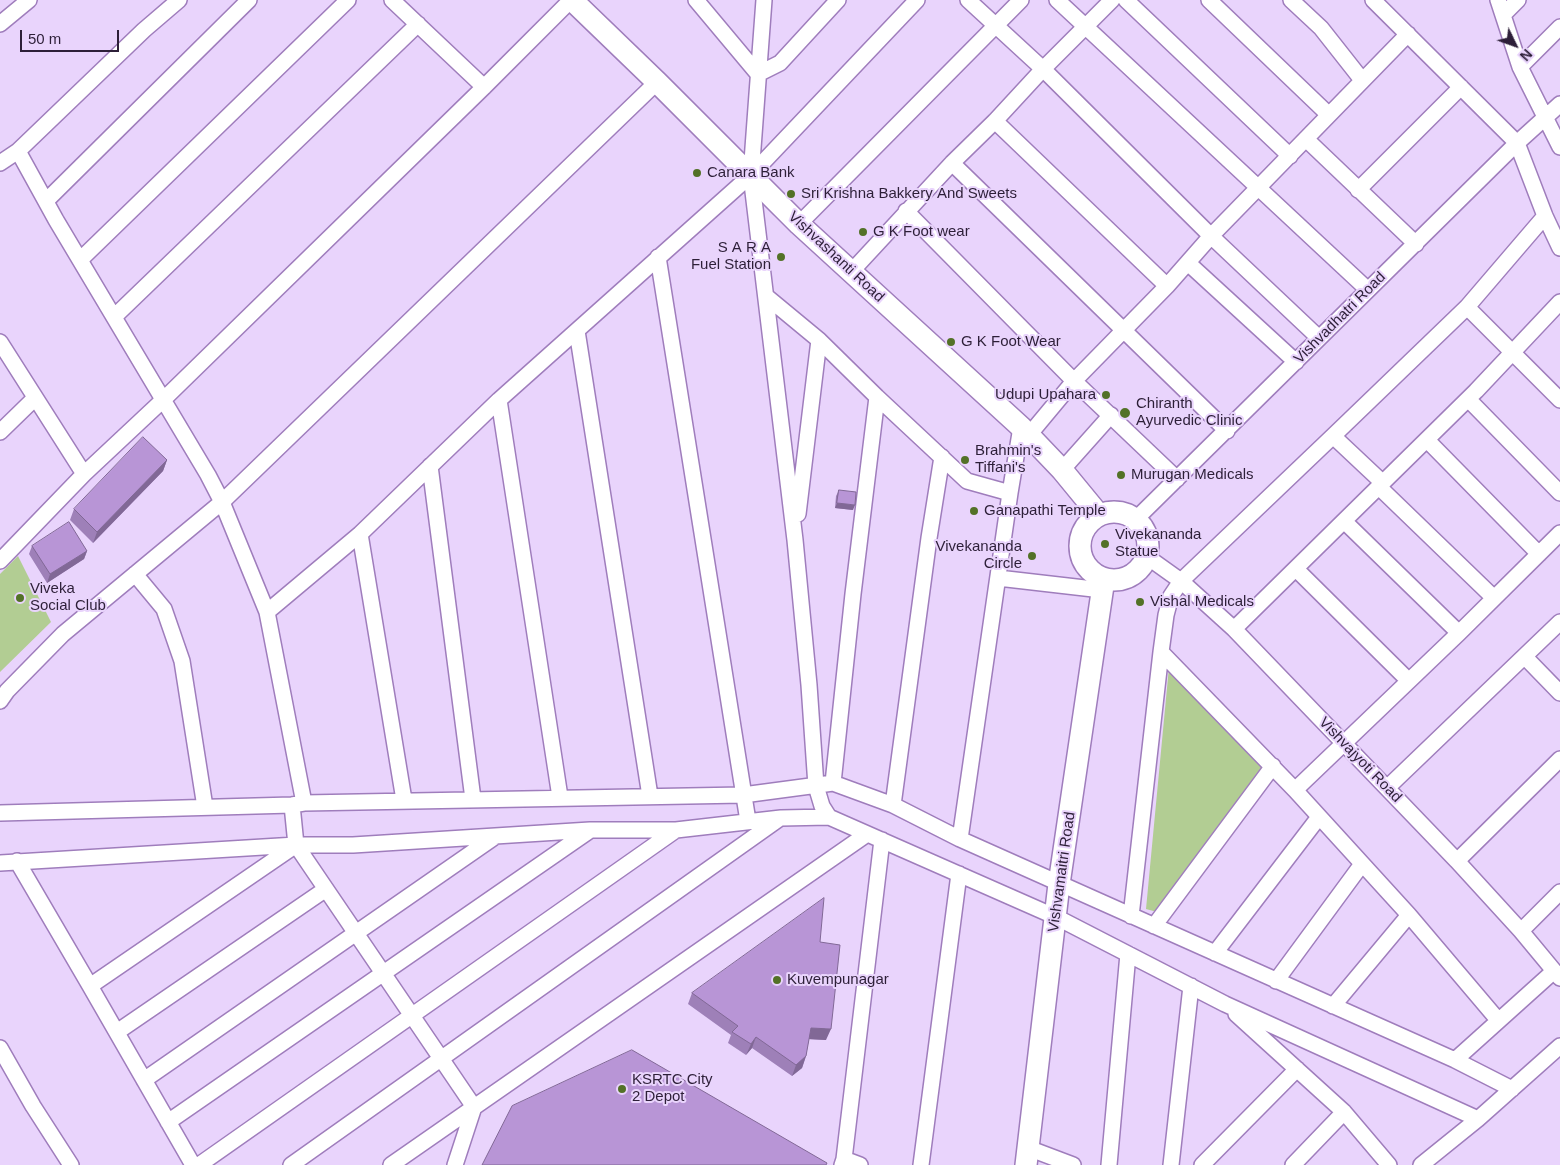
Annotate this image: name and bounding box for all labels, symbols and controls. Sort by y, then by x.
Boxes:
scale bar [22,20,121,52]
north arrow [1490,20,1540,70]
text: 50 m [28,30,61,47]
text: N [1517,46,1535,64]
place label: Canara Bank [707,164,795,182]
marker: Canara Bank [691,167,703,179]
place label: Sri Krishna Bakkery And Sweets [801,185,1017,203]
marker: Sri Krishna Bakkery And Sweets [785,188,797,200]
street label: Vishvashanti Road [784,208,888,306]
place label: G K Foot wear [873,223,970,241]
marker: G K Foot wear [857,226,869,238]
place label: S A R A Fuel Station [691,239,771,274]
marker: S A R A Fuel Station [775,251,787,263]
street label: Vishvadhatri Road [1290,268,1390,368]
place label: G K Foot Wear [961,333,1061,351]
marker: G K Foot Wear [945,336,957,348]
place label: Udupi Upahara [995,386,1096,404]
marker: Udupi Upahara [1100,389,1112,401]
place label: Chiranth Ayurvedic Clinic [1136,395,1242,430]
marker: Chiranth Ayurvedic Clinic [1118,406,1132,420]
place label: Brahmin's Tiffani's [975,442,1041,477]
marker: Brahmin's Tiffani's [959,454,971,466]
place label: Murugan Medicals [1131,466,1254,484]
marker: Murugan Medicals [1115,469,1127,481]
place label: Ganapathi Temple [984,502,1106,520]
marker: Ganapathi Temple [968,505,980,517]
place label: Vivekananda Statue [1115,526,1201,561]
place label: Vivekananda Circle [936,538,1022,573]
marker: Vivekananda Statue [1099,538,1111,550]
marker: Vivekananda Circle [1026,550,1038,562]
place label: Viveka Social Club [30,580,106,615]
marker: Viveka Social Club [14,592,26,604]
place label: Vishal Medicals [1150,593,1254,611]
marker: Vishal Medicals [1134,596,1146,608]
street label: Vishvajyoti Road [1315,714,1405,806]
street label: Vishvamaitri Road [1045,811,1079,933]
place label: Kuvempunagar [787,971,889,989]
marker: Kuvempunagar [771,974,783,986]
place label: KSRTC City 2 Depot [632,1071,713,1106]
marker: KSRTC City 2 Depot [616,1083,628,1095]

